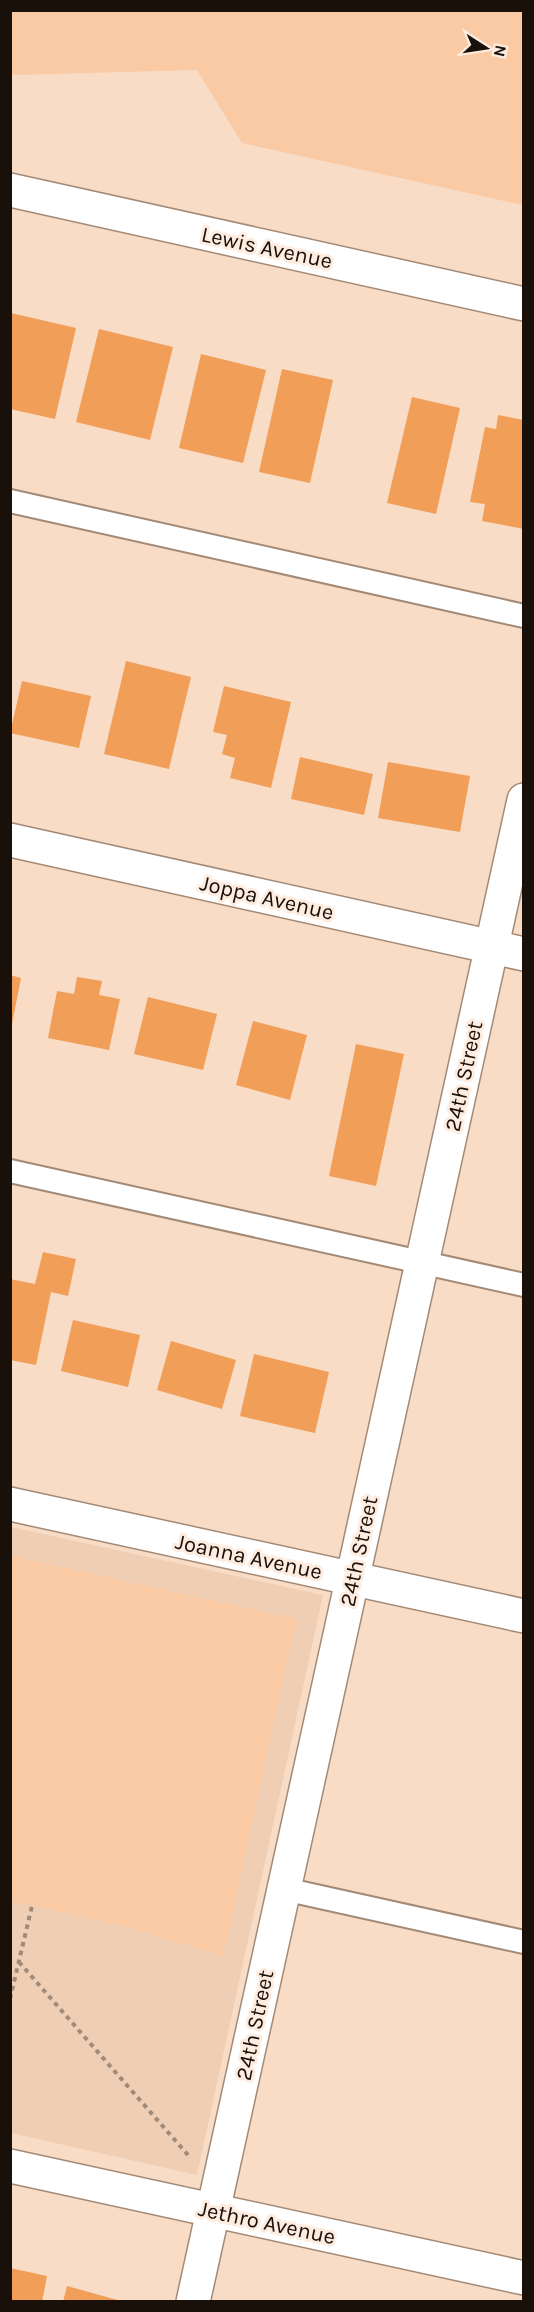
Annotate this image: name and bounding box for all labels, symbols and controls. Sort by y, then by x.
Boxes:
north arrow [456,18,516,78]
text: N [490,43,511,59]
street label: Lewis Avenue [199,221,335,275]
street label: Joppa Avenue [197,870,336,926]
street label: 24th Street [440,1019,488,1134]
street label: 24th Street [335,1494,383,1609]
street label: Joanna Avenue [173,1529,325,1585]
street label: 24th Street [231,1968,279,2083]
street label: Jethro Avenue [196,2196,338,2250]

